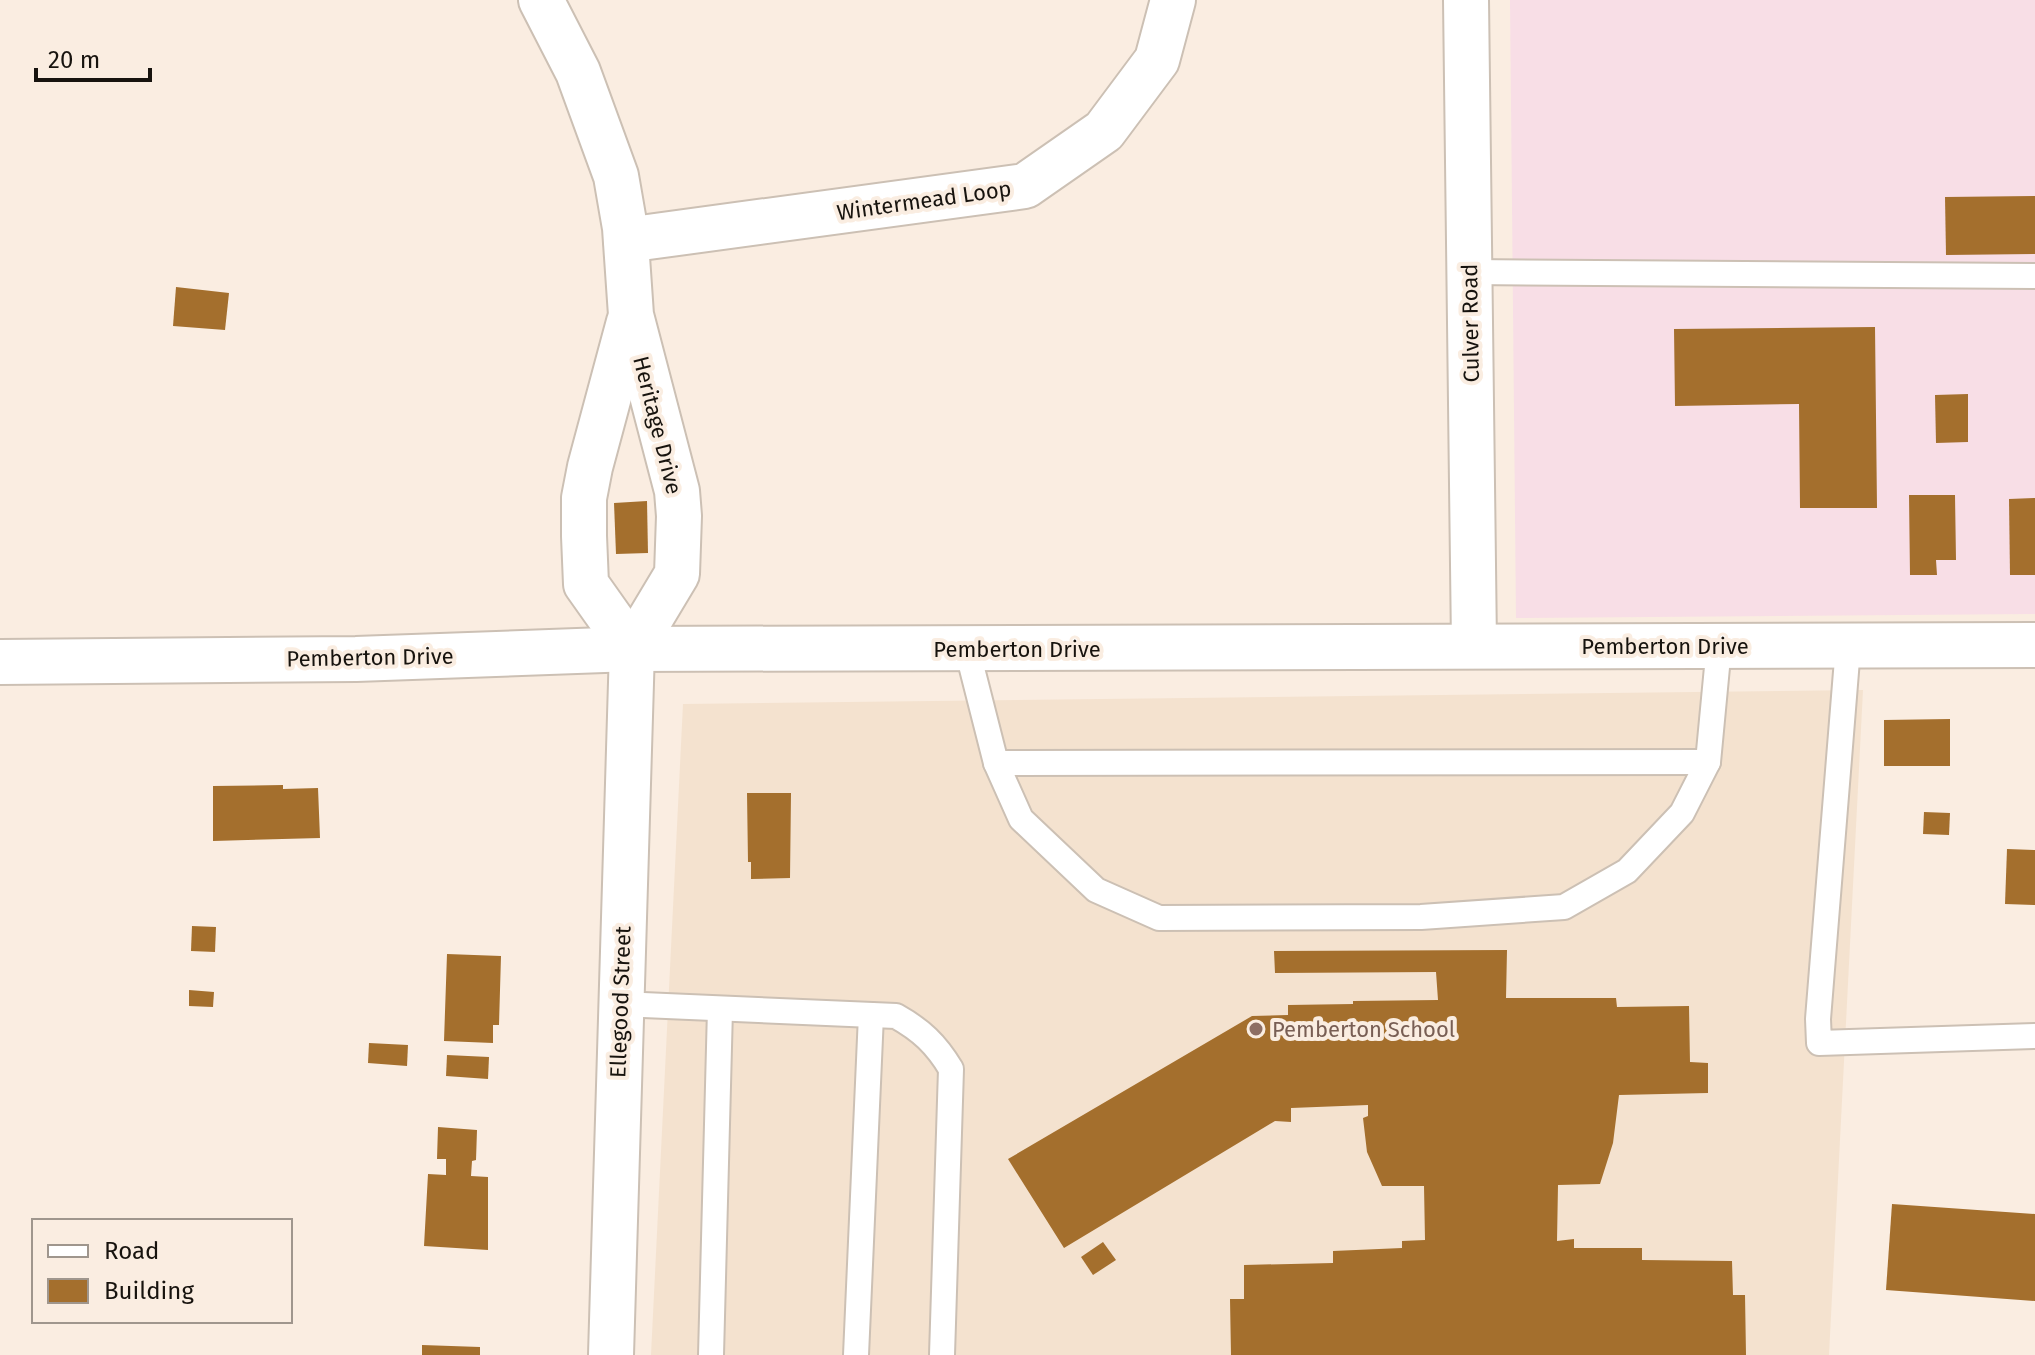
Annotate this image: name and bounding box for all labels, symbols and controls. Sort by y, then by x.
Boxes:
scale bar [36,32,150,82]
text: 20 m [48,46,100,74]
street label: Wintermead Loop [835,175,1013,226]
street label: Culver Road [1456,263,1485,383]
street label: Heritage Drive [627,353,688,497]
street label: Pemberton Drive [1581,633,1749,660]
street label: Pemberton Drive [933,636,1101,663]
street label: Pemberton Drive [286,643,454,672]
street label: Ellegood Street [604,926,637,1078]
place label: Pemberton School [1272,1016,1455,1043]
marker: Pemberton School [1247,1020,1265,1038]
legend [32,1219,292,1323]
text: Road [104,1237,159,1265]
text: Building [104,1277,194,1305]

